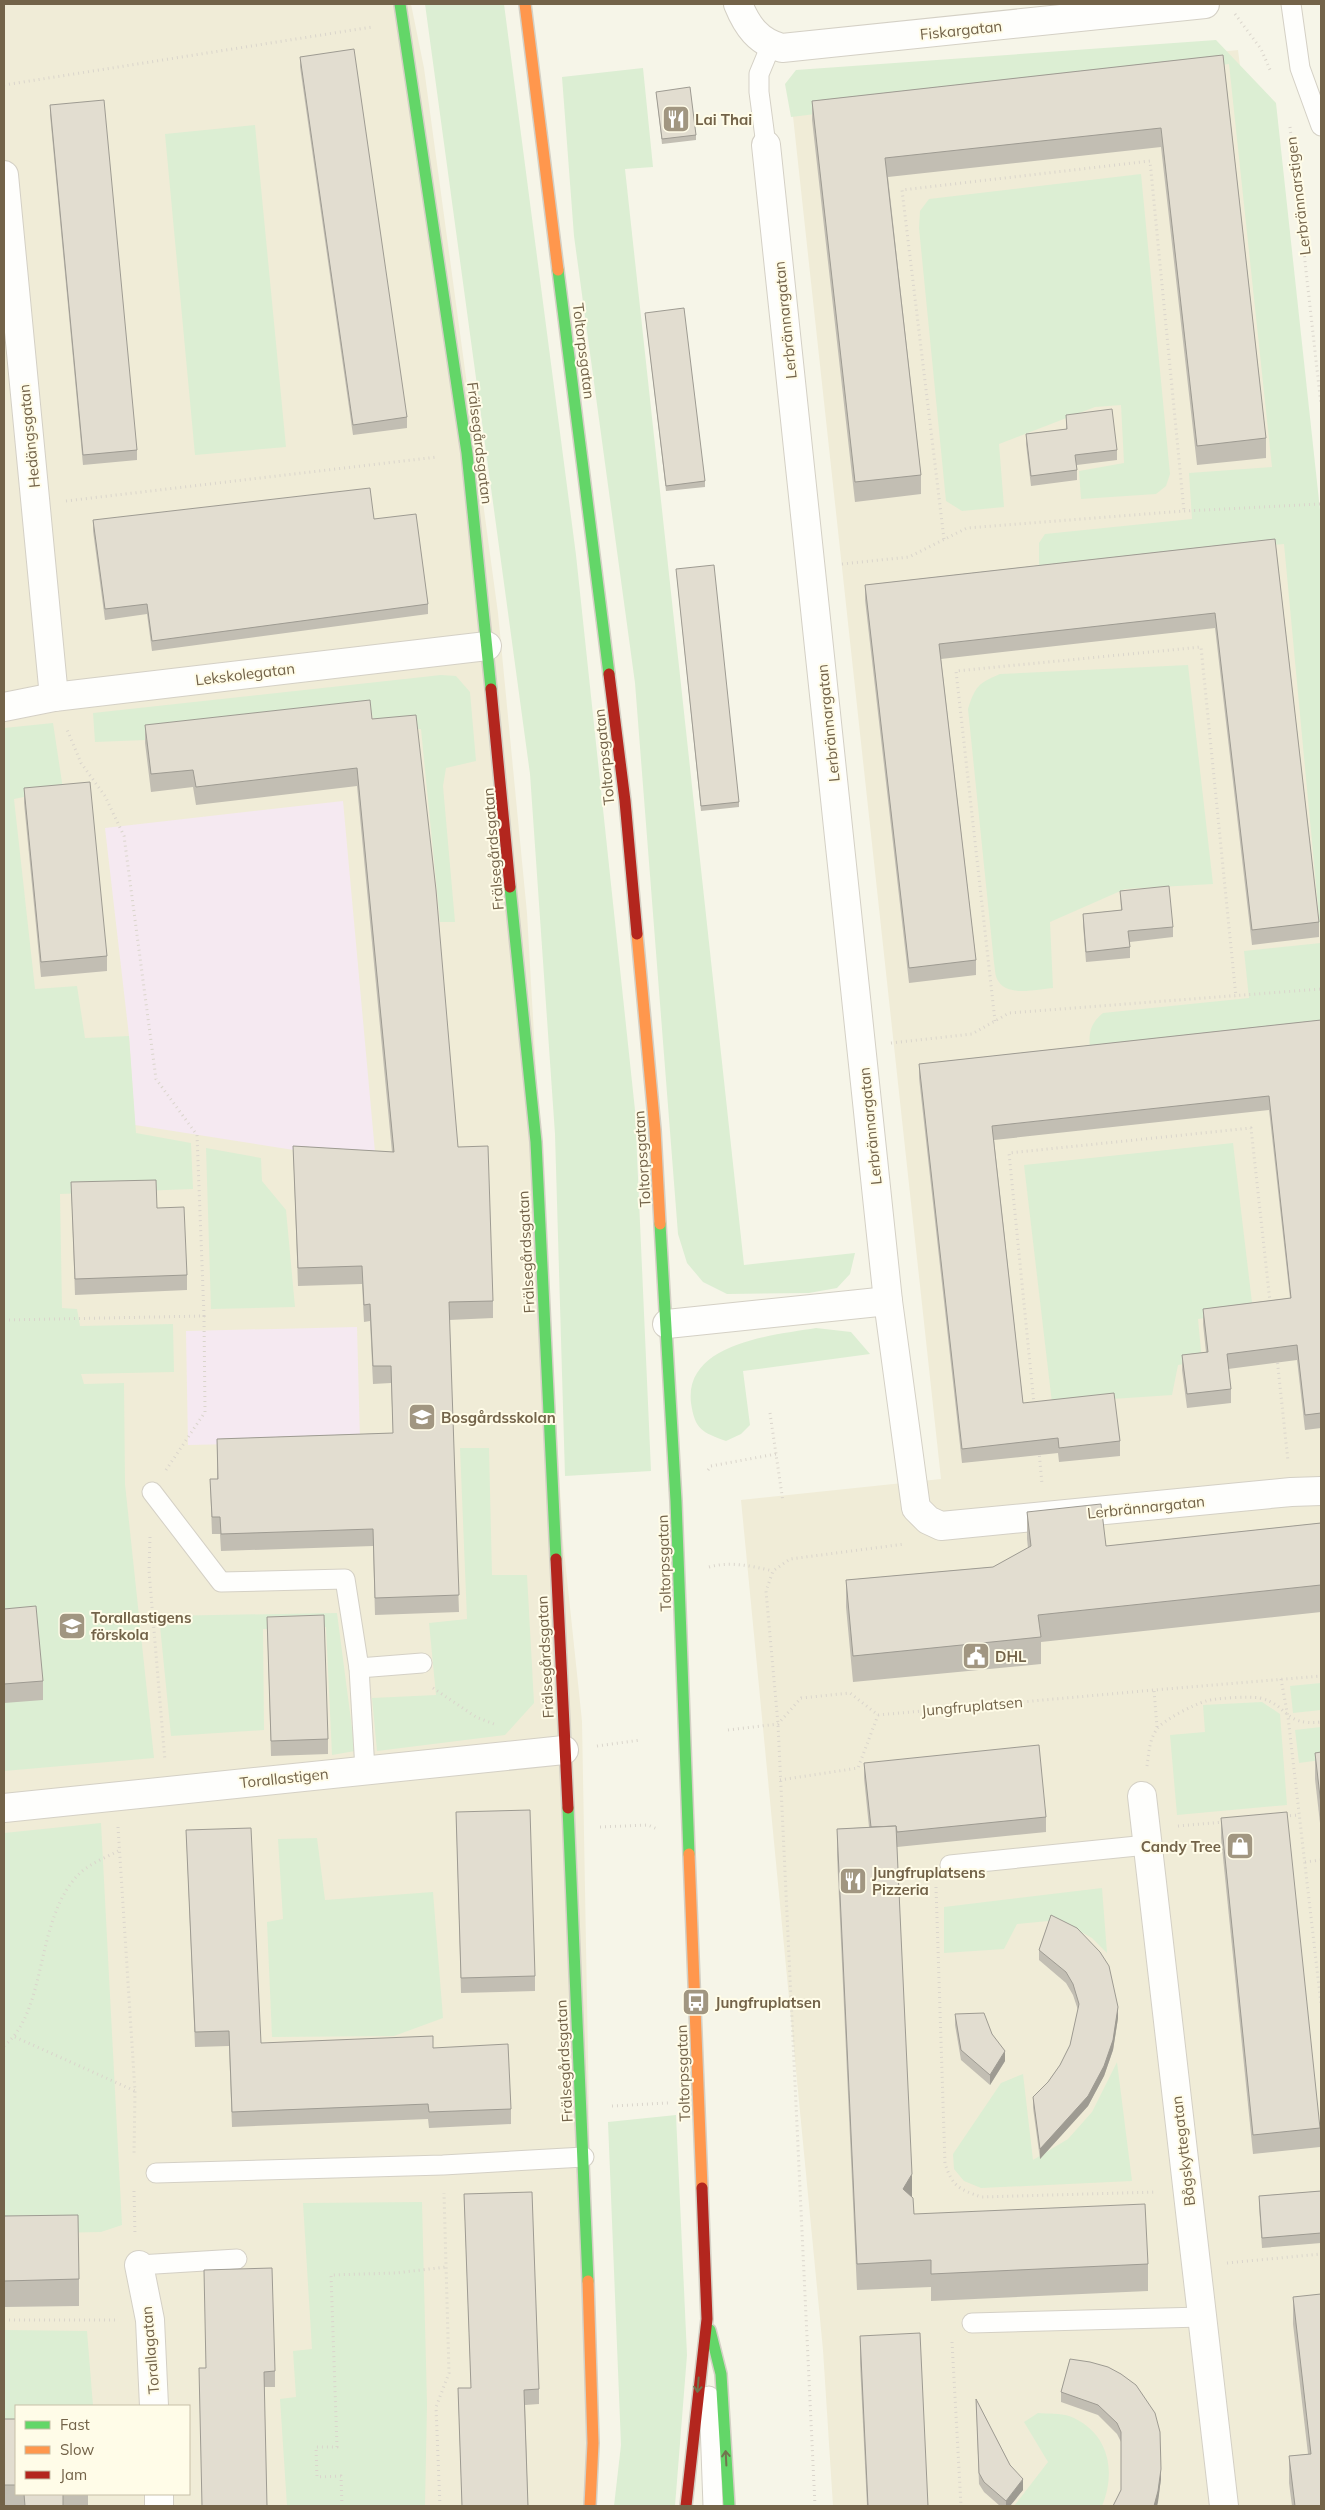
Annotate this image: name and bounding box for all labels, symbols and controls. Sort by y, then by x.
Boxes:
street label: Fiskargatan [919,16,1003,44]
restaurant icon: Lai Thai [661,104,691,134]
place label: Lai Thai [695,110,752,129]
street label: Lerbrännarstigen [1281,136,1315,256]
street label: Lerbrännargatan [769,260,801,380]
street label: Toltorpsgatan [569,302,599,400]
street label: Frälsegårdsgatan [463,381,497,505]
street label: Hedängsgatan [14,383,44,489]
street label: Lekskolegatan [194,658,296,690]
street label: Lerbrännargatan [812,663,844,783]
street label: Toltorpsgatan [589,708,619,806]
street label: Frälsegårdsgatan [478,787,508,911]
street label: Lerbrännargatan [854,1066,886,1186]
street label: Toltorpsgatan [629,1110,655,1208]
street label: Frälsegårdsgatan [513,1190,539,1314]
school or university icon: Bosgårdsskolan [407,1402,437,1432]
place label: Bosgårdsskolan [441,1408,556,1427]
street label: Lerbrännargatan [1086,1491,1206,1523]
street label: Toltorpsgatan [653,1514,675,1612]
street label: Frälsegårdsgatan [532,1595,558,1719]
place label: Torallastigens förskola [91,1608,191,1644]
school or university icon: Torallastigens förskola [57,1611,87,1641]
public building icon: DHL [961,1641,991,1671]
place label: DHL [995,1647,1027,1666]
street label: Jungfruplatsen [920,1692,1024,1720]
street label: Torallastigen [239,1764,329,1792]
shop icon: Candy Tree [1225,1831,1255,1861]
place label: Candy Tree [1141,1837,1221,1856]
place label: Jungfruplatsens Pizzeria [872,1863,986,1899]
restaurant icon: Jungfruplatsens Pizzeria [838,1866,868,1896]
bus stop icon: Jungfruplatsen [681,1987,711,2017]
place label: Jungfruplatsen [715,1993,821,2012]
street label: Frälsegårdsgatan [551,1999,577,2123]
street label: Toltorpsgatan [672,2024,694,2122]
street label: Bågskyttegatan [1167,2095,1199,2207]
street label: Torallagatan [137,2305,163,2395]
one-way arrow [693,2377,703,2393]
legend [15,2405,190,2495]
text: Fast [60,2415,90,2434]
text: Slow [60,2440,94,2459]
one-way arrow [721,2450,730,2466]
text: Jam [60,2465,87,2484]

